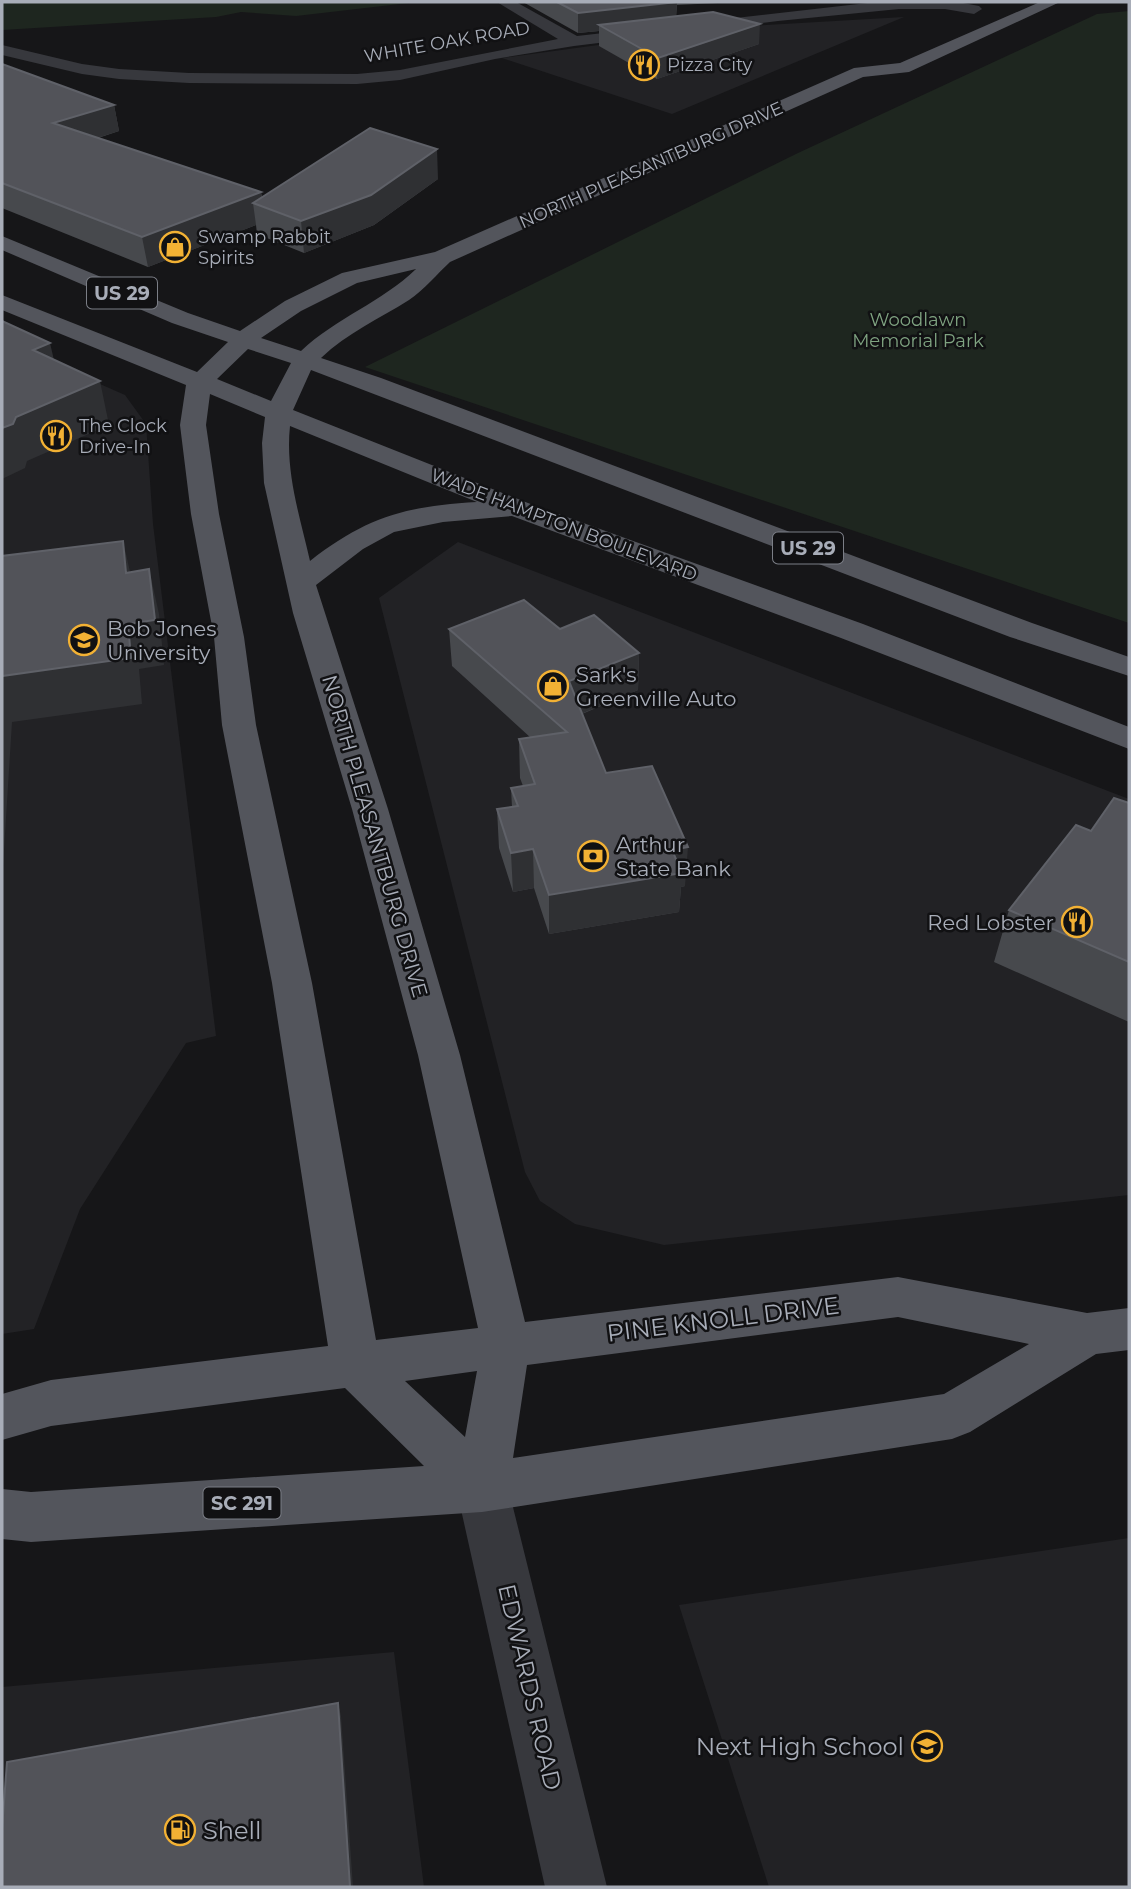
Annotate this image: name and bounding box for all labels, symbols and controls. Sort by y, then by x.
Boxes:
street label: WHITE OAK ROAD [362,17,532,67]
restaurant icon: Pizza City [627,48,661,82]
place label: Pizza City [667,54,753,76]
street label: NORTH PLEASANTBURG DRIVE [516,97,786,233]
place label: Swamp Rabbit Spirits [198,226,331,269]
shop icon: Swamp Rabbit Spirits [158,230,192,264]
road number: US 29 [87,278,157,308]
park label: Woodlawn Memorial Park [852,309,984,352]
place label: The Clock Drive-In [79,415,167,458]
restaurant icon: The Clock Drive-In [39,419,73,453]
street label: WADE HAMPTON BOULEVARD [428,464,700,586]
road number: US 29 [773,533,843,564]
place label: Bob Jones University [107,616,217,665]
school or university icon: Bob Jones University [67,623,101,657]
place label: Sark's Greenville Auto [576,662,737,711]
shop icon: Sark's Greenville Auto [536,669,570,703]
street label: NORTH PLEASANTBURG DRIVE [317,672,433,1000]
place label: Arthur State Bank [616,832,731,881]
bank icon: Arthur State Bank [576,839,610,873]
restaurant icon: Red Lobster [1060,905,1094,939]
place label: Red Lobster [927,910,1054,935]
street label: PINE KNOLL DRIVE [605,1290,841,1348]
road number: SC 291 [204,1488,280,1518]
street label: EDWARDS ROAD [492,1581,568,1793]
school or university icon: Next High School [910,1729,944,1763]
place label: Next High School [696,1732,904,1761]
fuel station icon: Shell [163,1813,197,1847]
place label: Shell [203,1816,261,1845]

